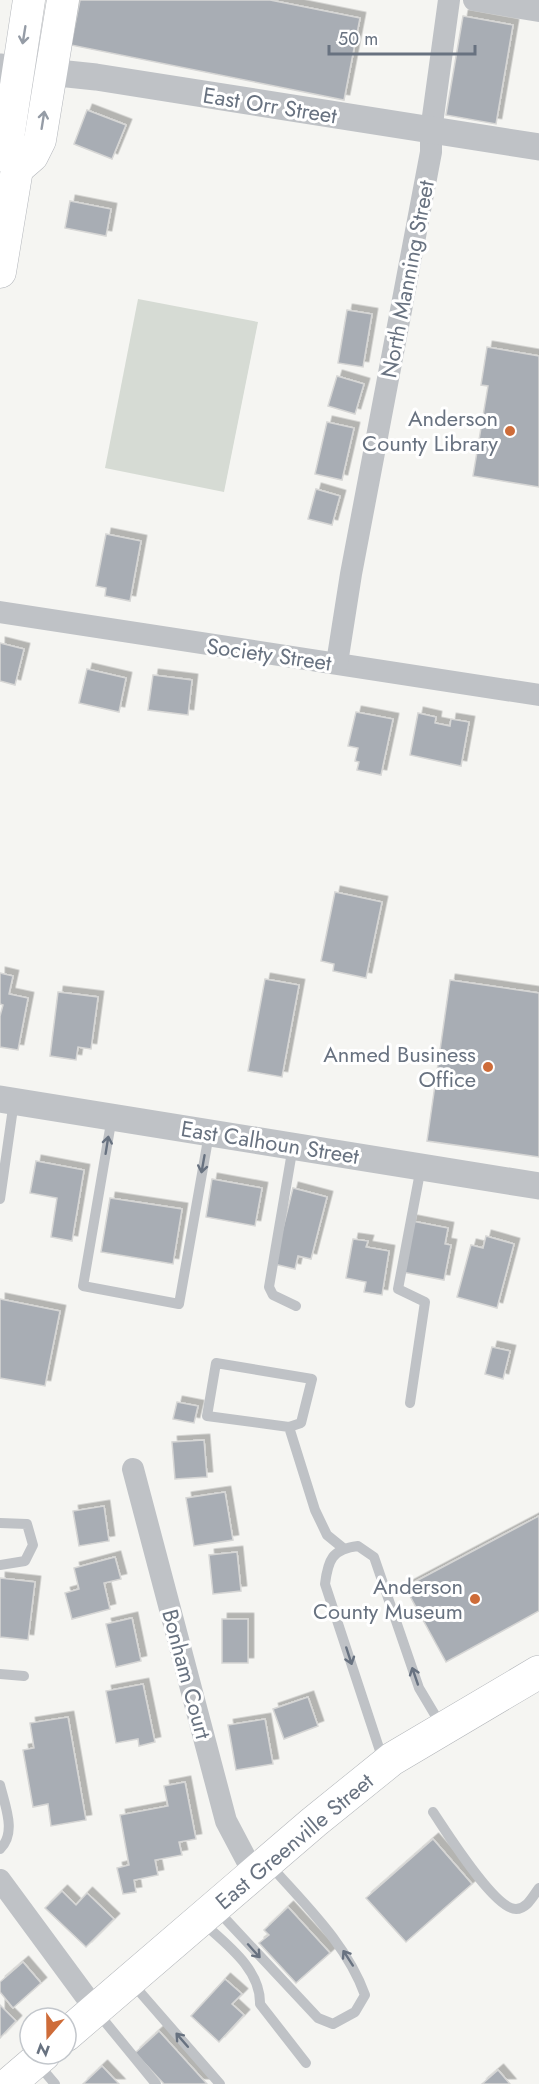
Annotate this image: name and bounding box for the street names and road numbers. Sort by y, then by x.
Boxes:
street label: East Orr Street [201,79,340,131]
street label: North Manning Street [372,177,442,380]
street label: Society Street [205,629,334,679]
street label: East Calhoun Street [179,1112,362,1172]
street label: Bonham Court [154,1606,220,1743]
street label: East Greenville Street [208,1765,381,1917]

